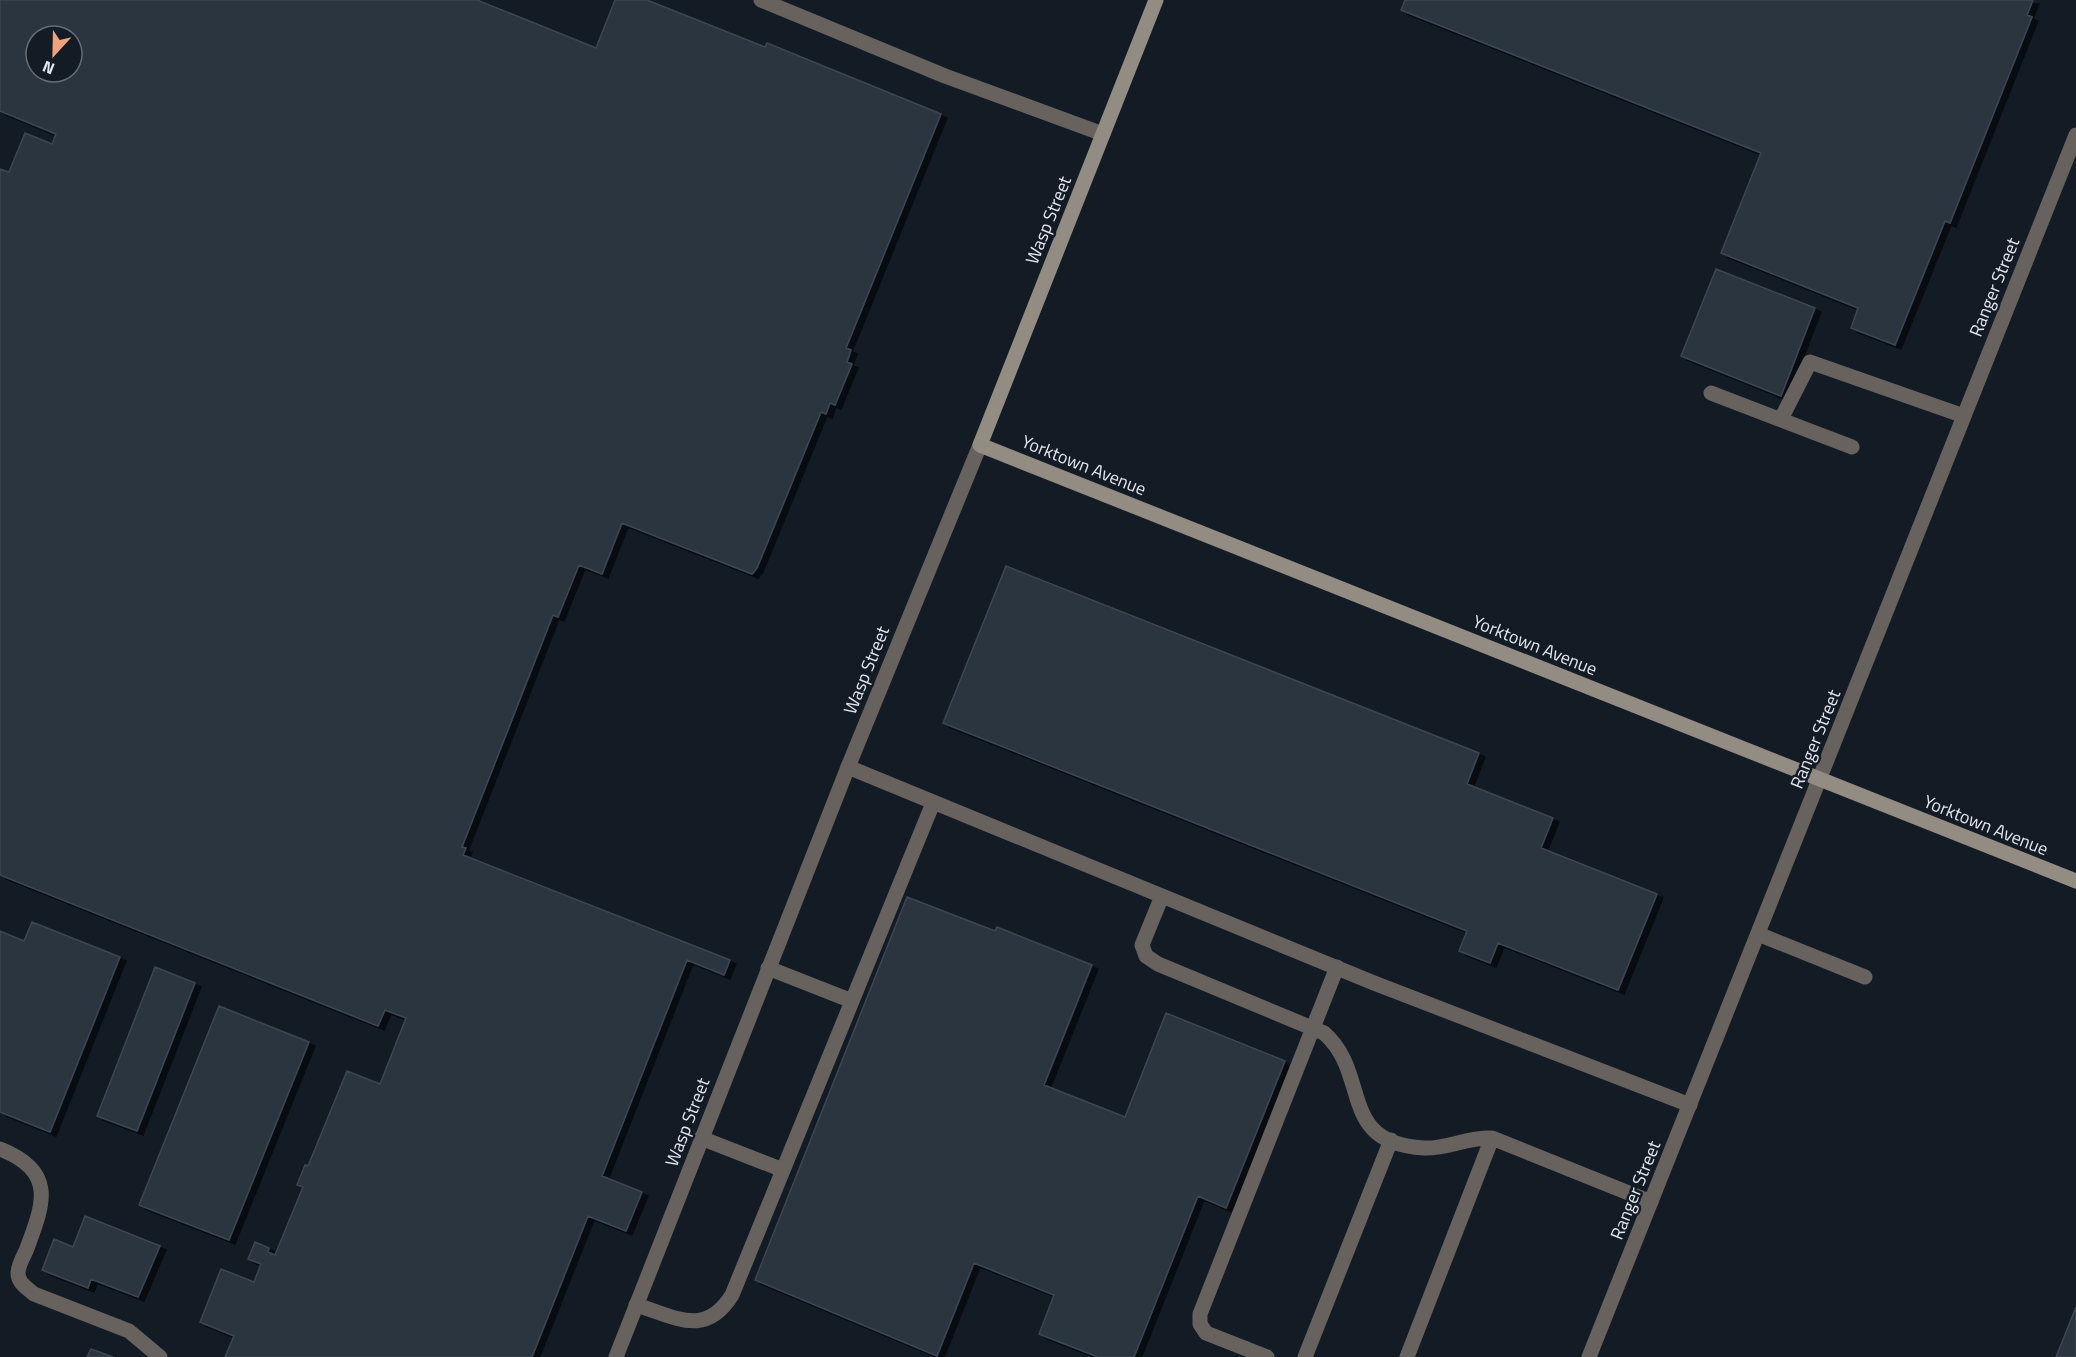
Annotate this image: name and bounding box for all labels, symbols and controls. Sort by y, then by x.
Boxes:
north arrow [24,24,84,84]
text: N [39,55,58,81]
street label: Wasp Street [1018,171,1078,268]
street label: Ranger Street [1962,233,2026,341]
street label: Yorktown Avenue [1018,428,1150,502]
street label: Yorktown Avenue [1469,608,1601,682]
street label: Wasp Street [836,621,896,718]
street label: Ranger Street [1783,685,1847,793]
street label: Yorktown Avenue [1920,788,2052,862]
street label: Wasp Street [658,1073,716,1170]
street label: Ranger Street [1603,1136,1667,1244]

